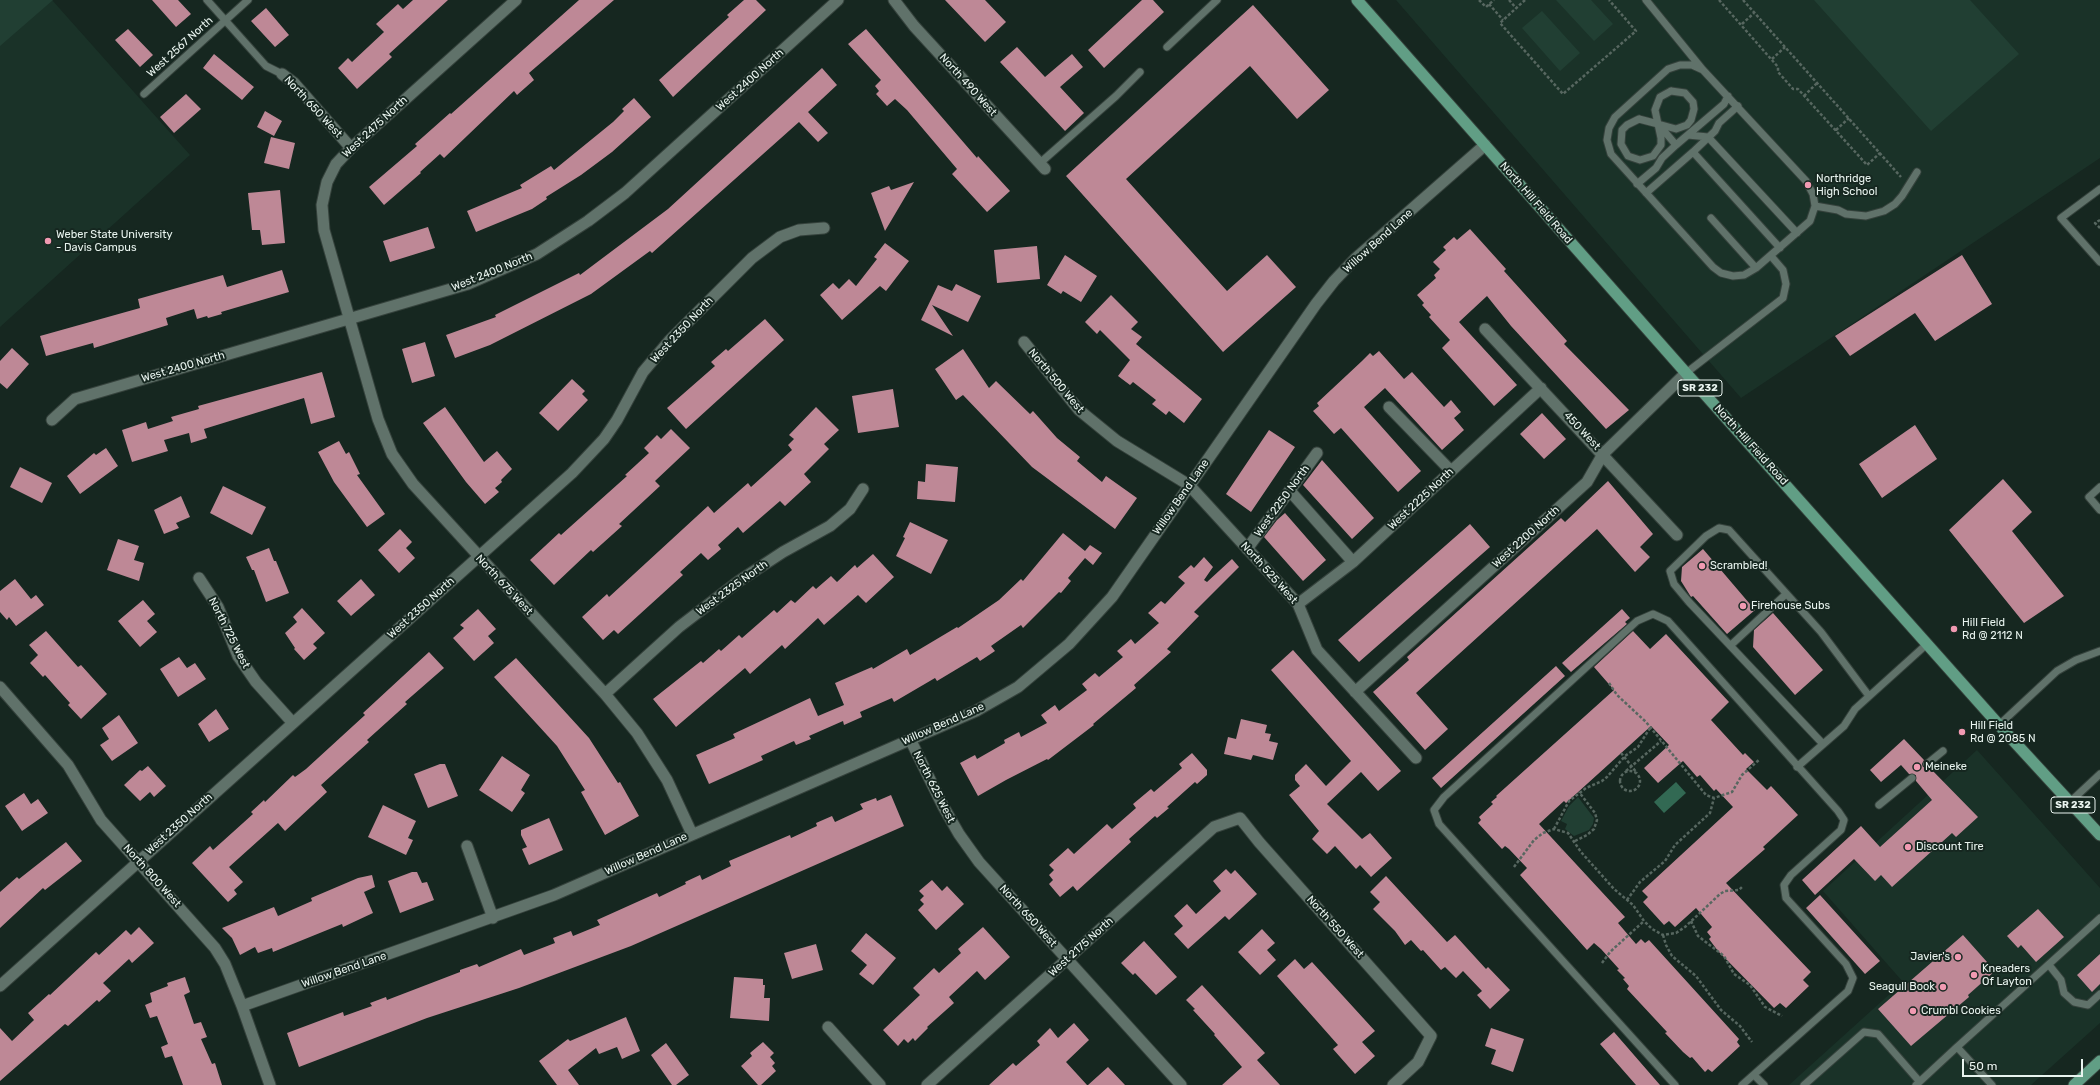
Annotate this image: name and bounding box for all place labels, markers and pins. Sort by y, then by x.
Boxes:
place label: Northridge High School [1816,172,1877,198]
marker: Northridge High School [1803,180,1813,190]
place label: Weber State University - Davis Campus [56,228,173,254]
marker: Weber State University - Davis Campus [43,236,53,246]
place label: Scrambled! [1710,559,1767,573]
marker: Scrambled! [1697,561,1707,571]
place label: Firehouse Subs [1751,599,1830,613]
marker: Firehouse Subs [1738,601,1748,611]
place label: Hill Field Rd @ 2112 N [1962,616,2023,642]
marker: Hill Field Rd @ 2112 N [1949,624,1959,634]
place label: Hill Field Rd @ 2085 N [1970,719,2036,745]
marker: Hill Field Rd @ 2085 N [1957,727,1967,737]
place label: Meineke [1925,760,1967,774]
marker: Meineke [1912,762,1922,772]
place label: Discount Tire [1916,840,1984,854]
marker: Discount Tire [1903,842,1913,852]
place label: Javier's [1910,950,1950,964]
marker: Javier's [1953,952,1963,962]
place label: Kneaders Of Layton [1982,962,2032,988]
marker: Kneaders Of Layton [1969,970,1979,980]
place label: Seagull Book [1869,980,1935,994]
marker: Seagull Book [1938,982,1948,992]
place label: Crumbl Cookies [1921,1004,2001,1018]
marker: Crumbl Cookies [1908,1006,1918,1016]

